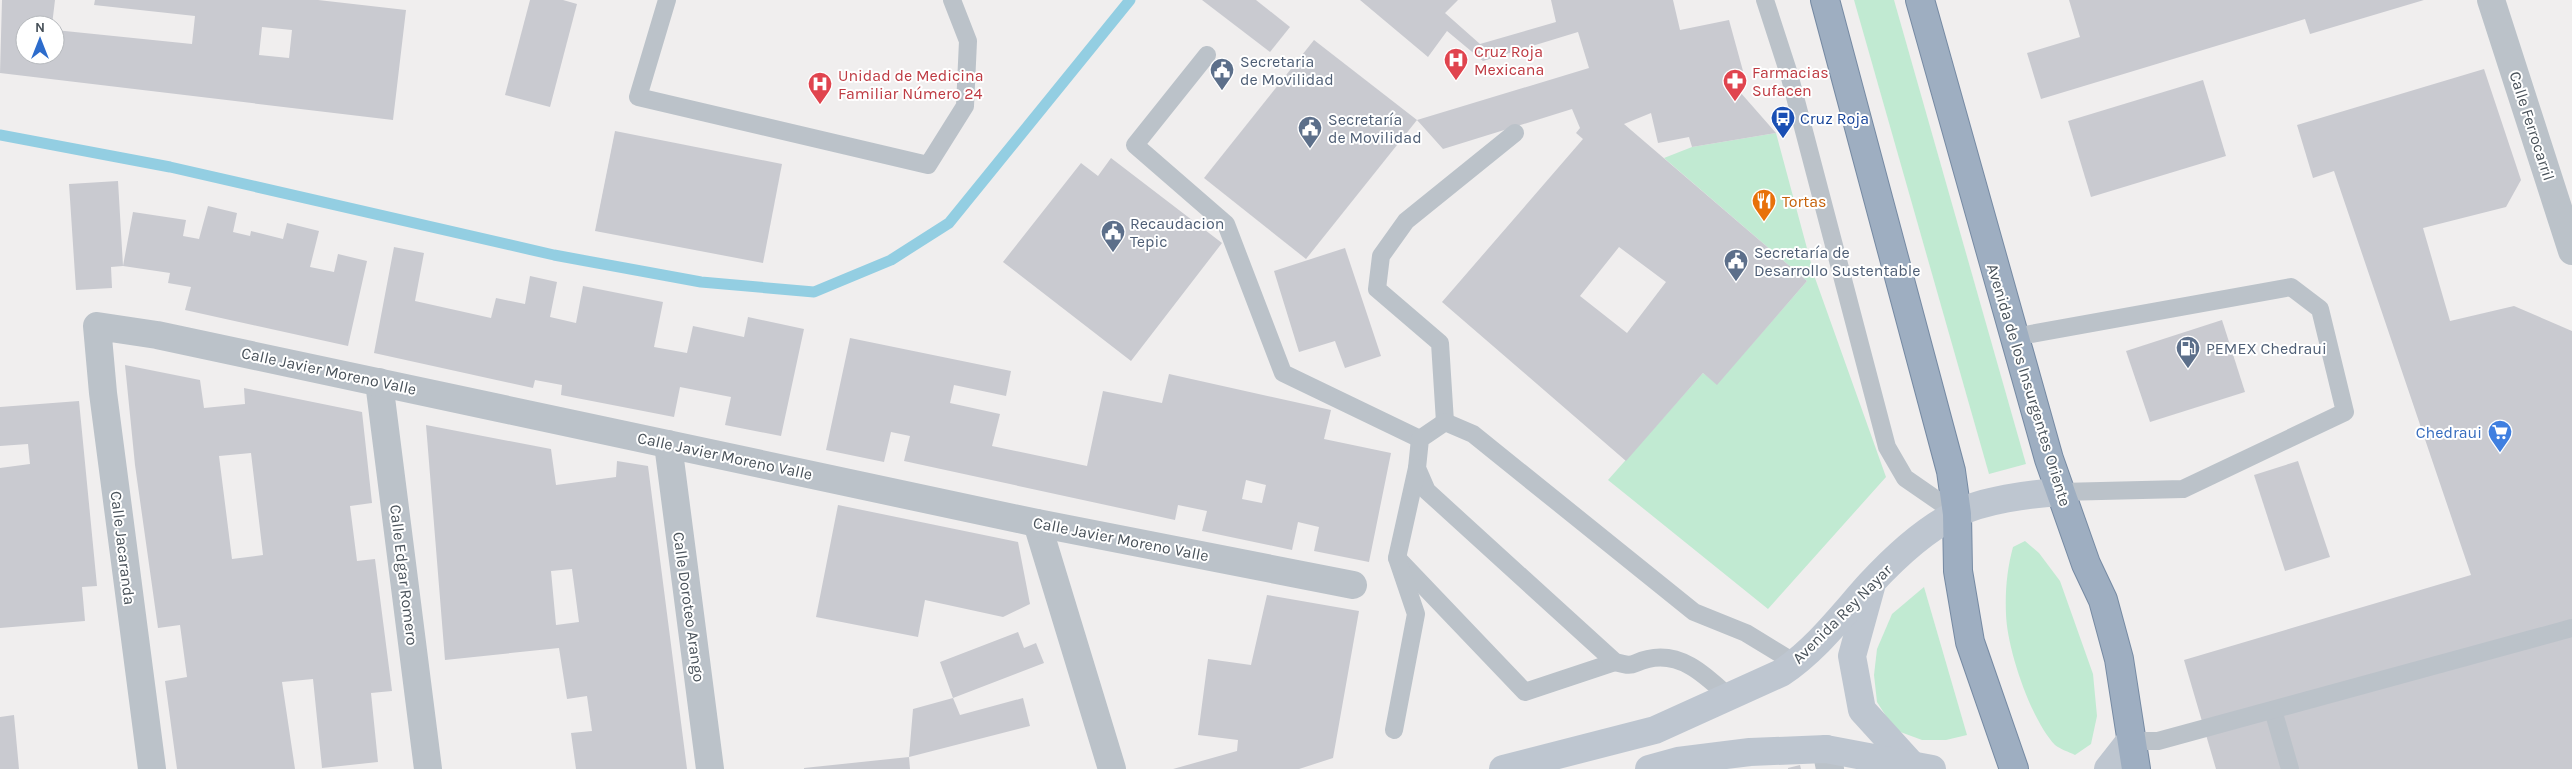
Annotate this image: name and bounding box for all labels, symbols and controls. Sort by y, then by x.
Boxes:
north arrow [15,15,65,65]
text: N [35,19,45,36]
place label: Cruz Roja Mexicana [1474,42,1544,79]
hospital icon: Cruz Roja Mexicana [1443,47,1469,81]
place label: Secretaria de Movilidad [1240,52,1334,89]
public building icon: Secretaria de Movilidad [1209,57,1235,91]
place label: Farmacias Sufacen [1752,63,1829,100]
place label: Unidad de Medicina Familiar Número 24 [838,66,983,103]
pharmacy icon: Farmacias Sufacen [1722,68,1748,102]
street label: Calle Ferrocarril [2505,69,2559,183]
hospital icon: Unidad de Medicina Familiar Número 24 [807,71,833,105]
bus stop icon: Cruz Roja [1770,105,1796,139]
place label: Cruz Roja [1800,109,1869,128]
place label: Secretaría de Movilidad [1328,110,1422,147]
public building icon: Secretaría de Movilidad [1297,115,1323,149]
restaurant icon: Tortas [1751,188,1777,222]
place label: Tortas [1782,192,1827,211]
place label: Recaudacion Tepic [1130,214,1224,251]
public building icon: Recaudacion Tepic [1100,219,1126,253]
place label: Secretaría de Desarrollo Sustentable [1754,243,1920,280]
public building icon: Secretaría de Desarrollo Sustentable [1723,248,1749,282]
street label: Avenida de los Insurgentes Oriente [1983,261,2075,509]
fuel station icon: PEMEX Chedraui [2175,335,2201,369]
place label: PEMEX Chedraui [2206,339,2327,358]
street label: Calle Javier Moreno Valle [240,343,418,399]
supermarket icon: Chedraui [2487,419,2513,453]
place label: Chedraui [2416,423,2482,442]
street label: Calle Javier Moreno Valle [636,428,814,484]
street label: Calle Jacaranda [107,490,139,606]
street label: Calle Edgar Romero [386,503,422,647]
street label: Calle Javier Moreno Valle [1032,513,1210,565]
street label: Calle Doroteo Arango [669,531,709,683]
street label: Avenida Rey Nayar [1788,560,1896,668]

